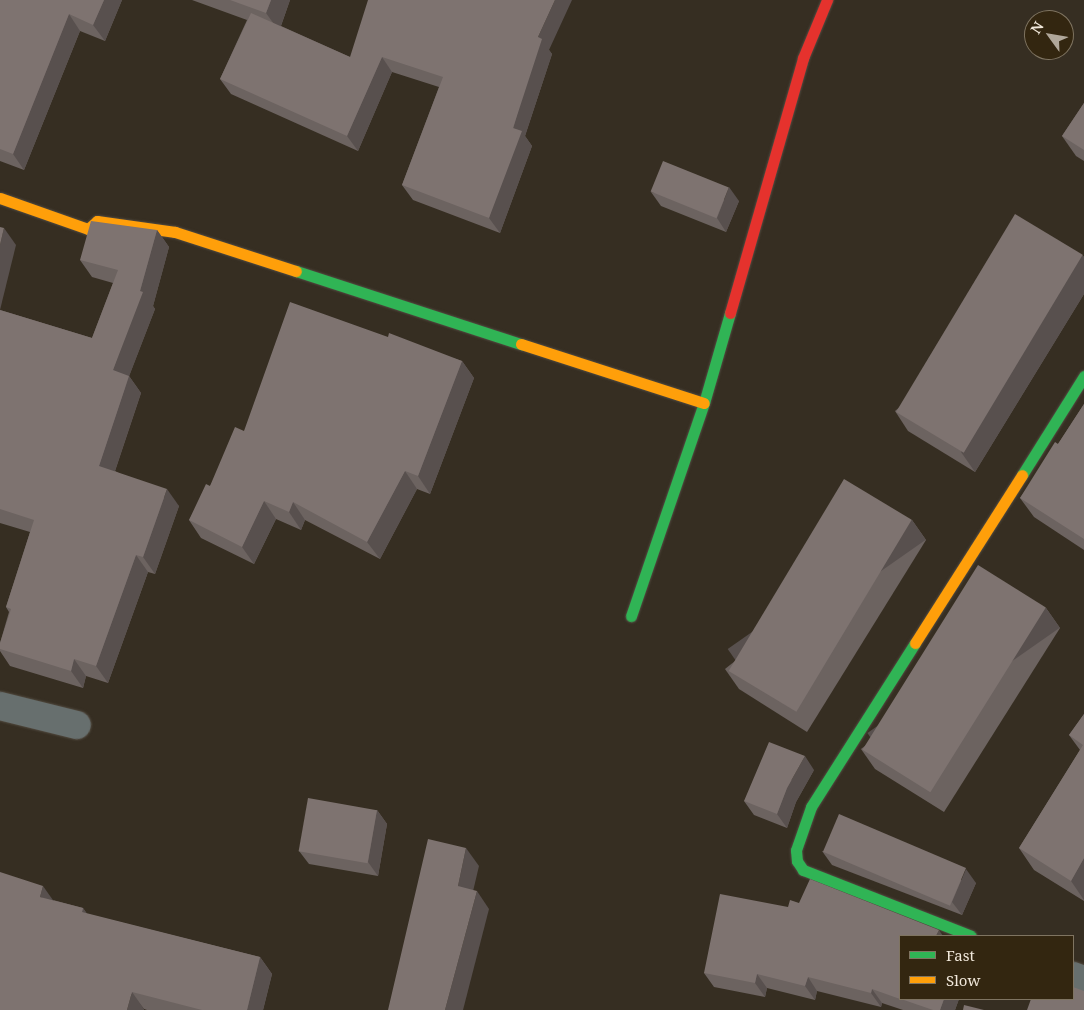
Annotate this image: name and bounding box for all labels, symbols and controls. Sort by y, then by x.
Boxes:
north arrow [1024,10,1074,60]
text: N [1026,18,1048,37]
legend [899,935,1074,1000]
text: Fast [946,945,975,965]
text: Slow [946,970,980,990]

